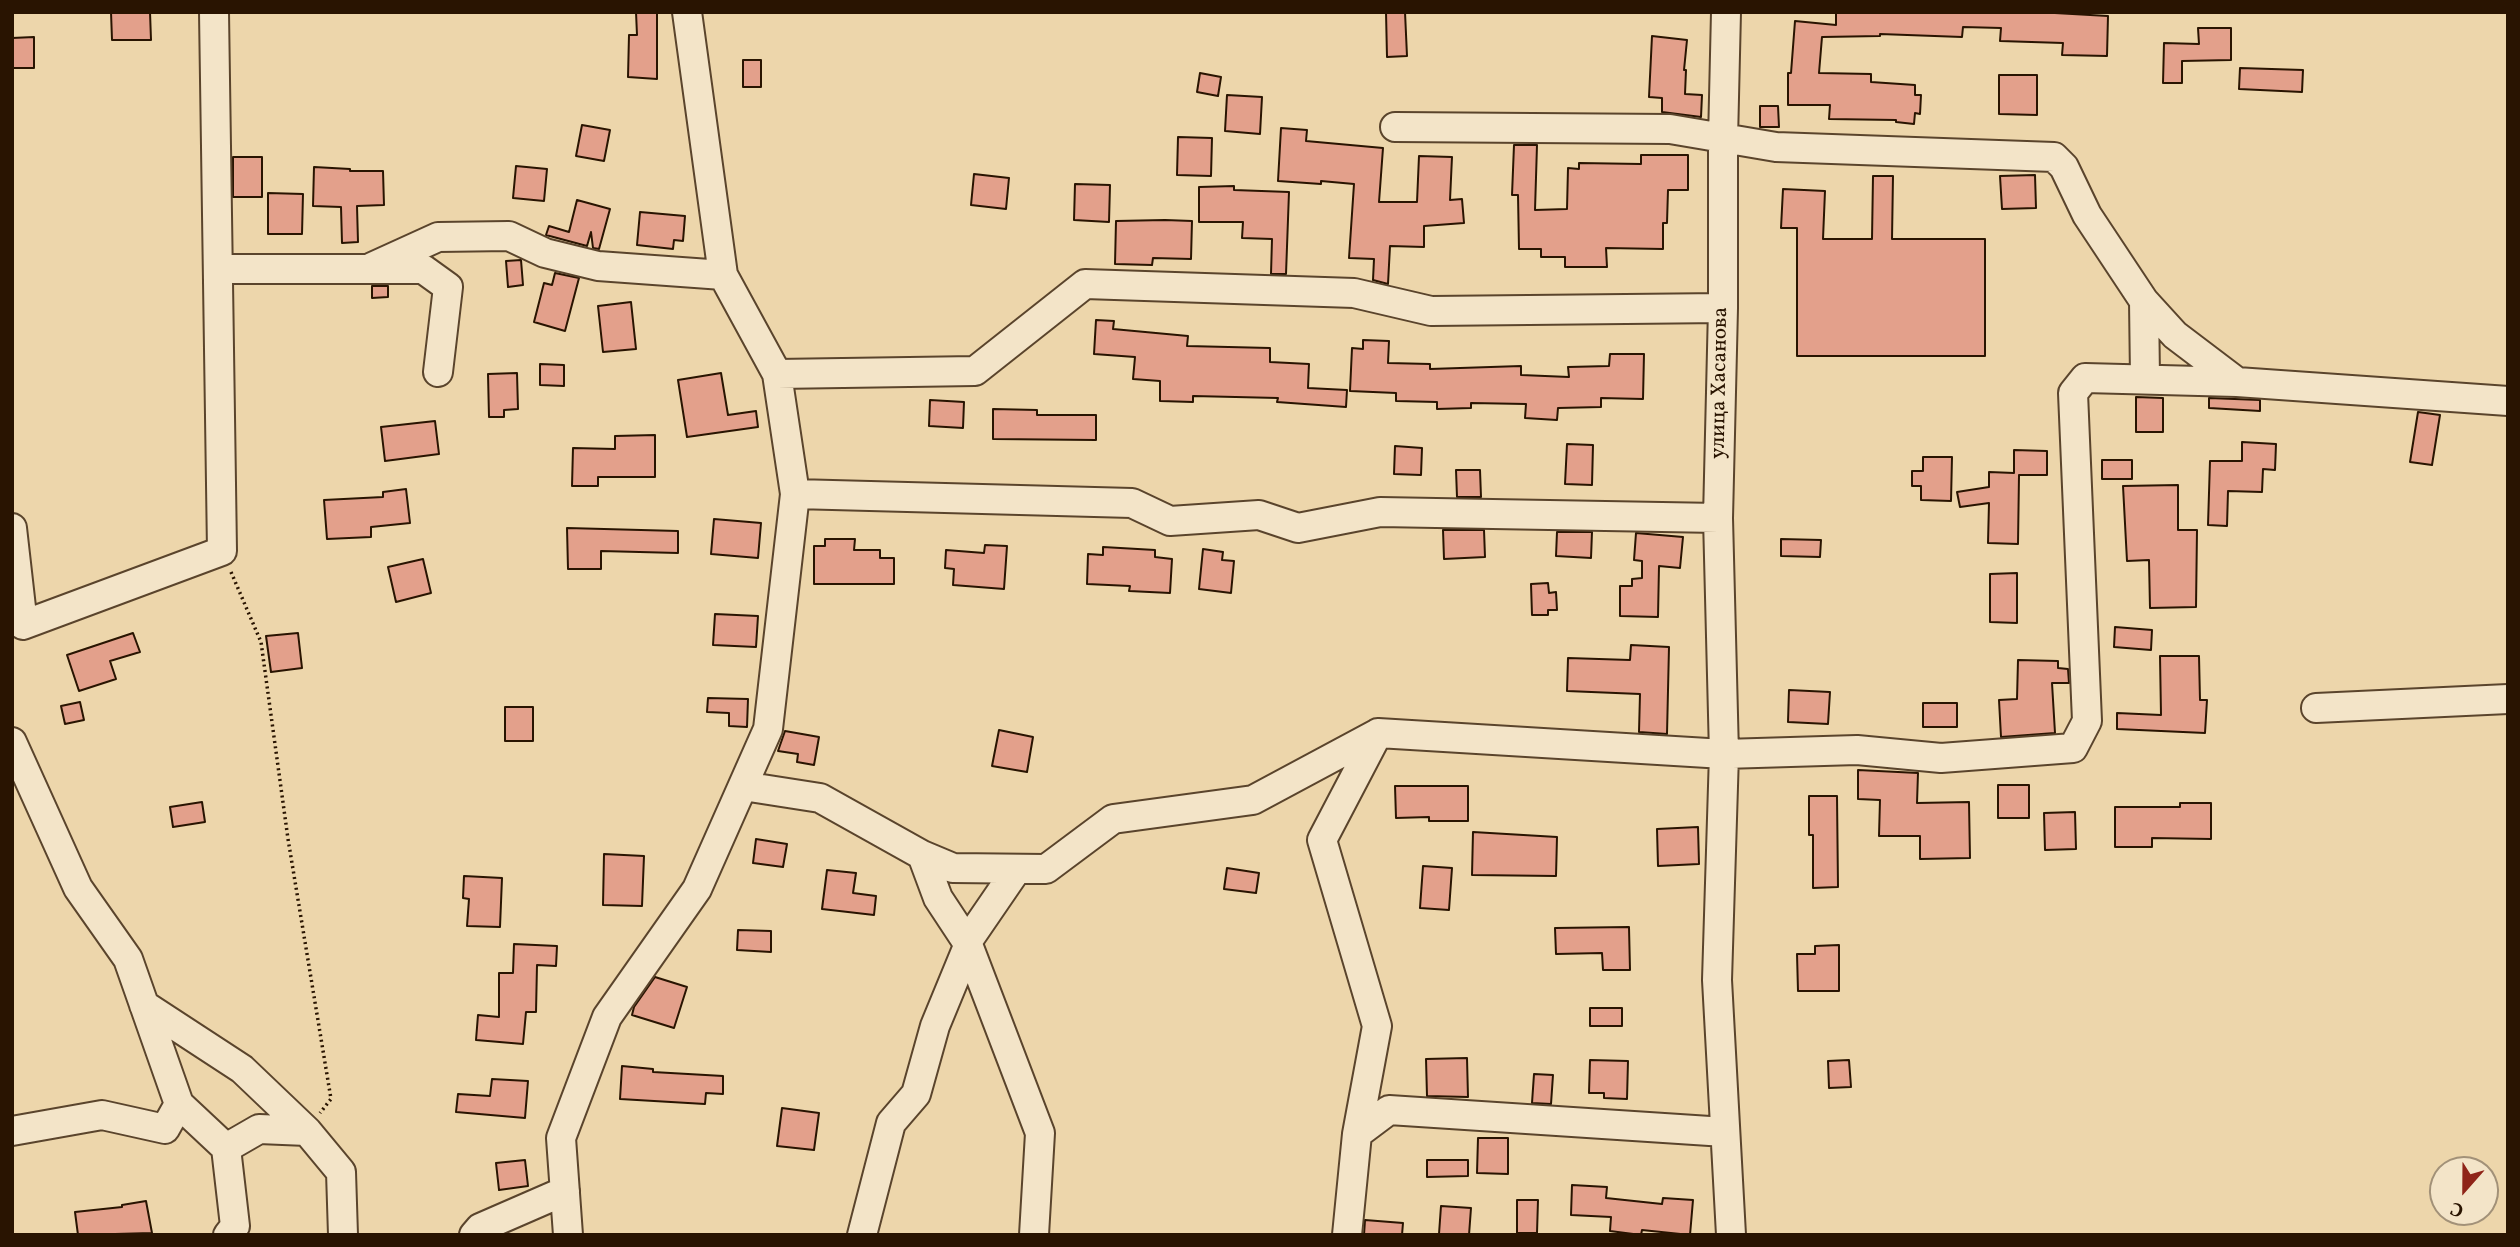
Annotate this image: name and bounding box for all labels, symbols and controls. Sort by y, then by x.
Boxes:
street label: улица Хасанова [1707,307,1735,459]
north arrow [2429,1156,2499,1226]
text: С [2447,1194,2468,1223]

